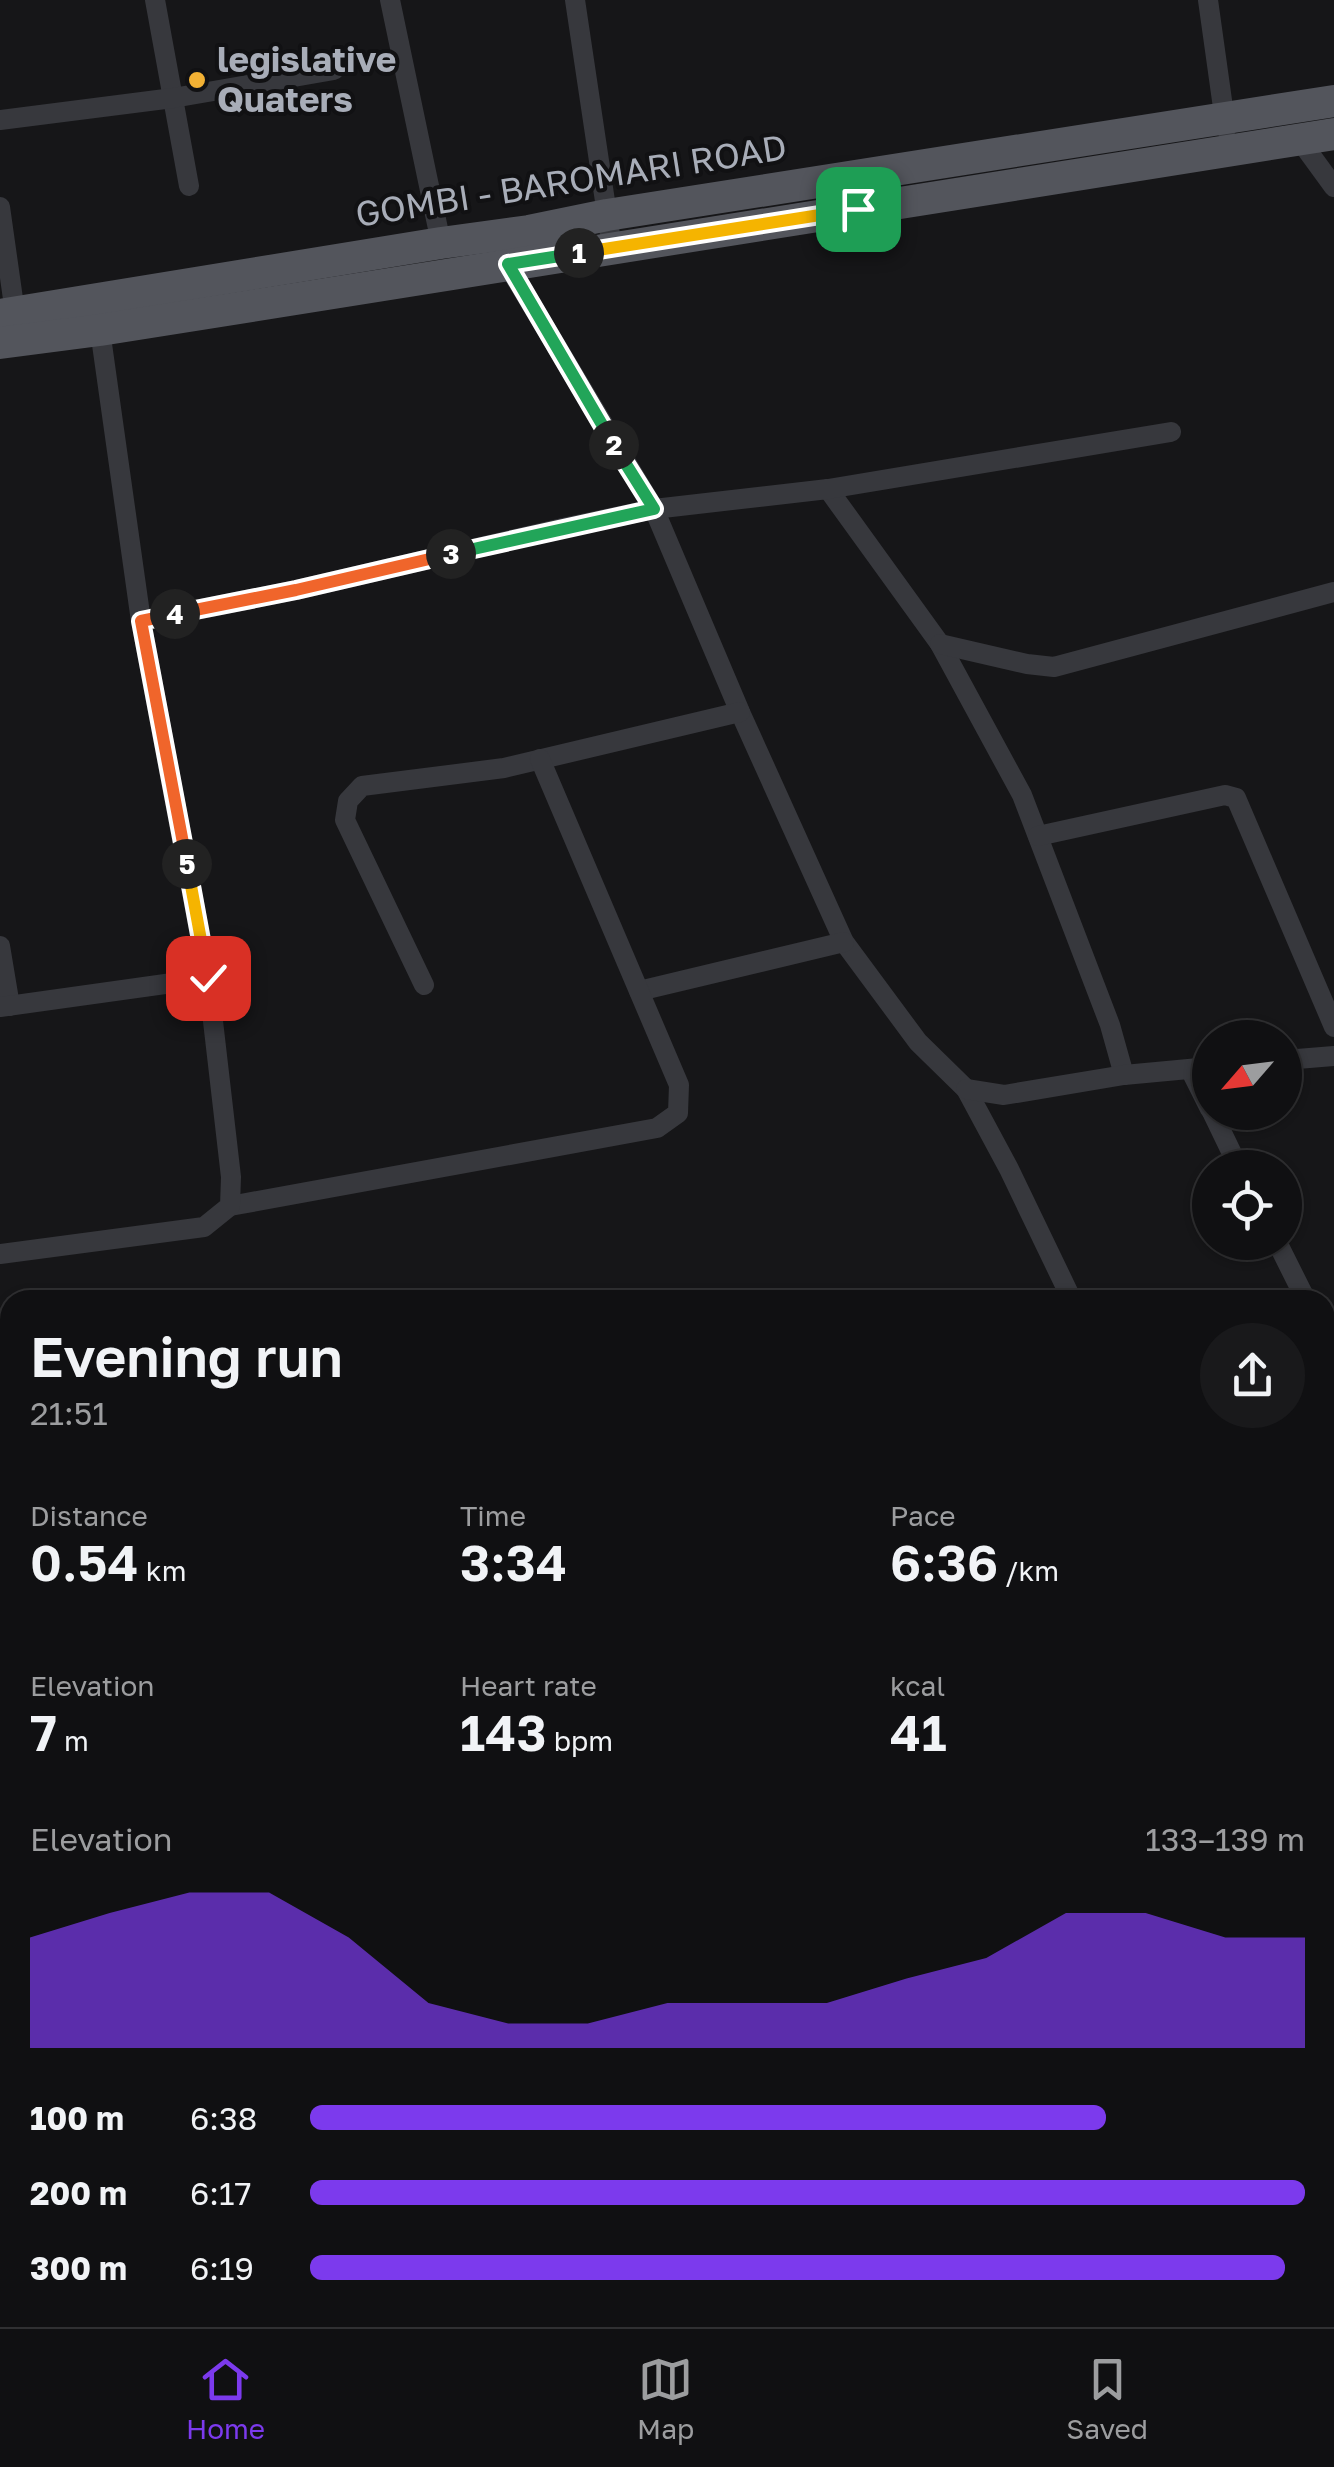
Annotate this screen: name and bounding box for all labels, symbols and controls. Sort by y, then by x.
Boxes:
place label: legislative Quaters [217,38,396,120]
marker: legislative Quaters [186,69,208,91]
street label: GOMBI - BAROMARI ROAD [352,125,789,235]
pin [816,167,901,252]
icon: arrive [831,182,886,237]
pin: 1 [554,228,604,278]
text: 1 [572,236,586,269]
pin: 2 [589,420,639,470]
text: 2 [605,428,623,461]
pin: 3 [426,529,476,579]
text: 3 [442,537,460,570]
pin: 4 [150,589,200,639]
text: 4 [166,597,184,630]
pin: 5 [162,839,212,889]
text: 5 [178,847,196,880]
pin [166,936,251,1021]
icon: check [181,951,236,1006]
north arrow [1192,1020,1302,1130]
map controls [1192,1020,1302,1260]
button: locate [1192,1150,1302,1260]
text: Evening run [30,1323,343,1389]
button: share [1200,1323,1305,1428]
text: 21:51 [30,1394,108,1432]
text: Distance [30,1499,148,1532]
text: Time [460,1499,526,1532]
text: Pace [890,1499,955,1532]
text: 0.54 [30,1532,139,1592]
text: 3:34 [460,1532,567,1592]
text: 6:36 [890,1532,998,1592]
text: km [139,1554,186,1587]
text: /km [998,1554,1059,1587]
text: Elevation [30,1669,155,1702]
text: Heart rate [460,1669,597,1702]
text: kcal [890,1669,945,1702]
text: 7 [30,1702,57,1762]
text: 143 [460,1702,547,1762]
text: 41 [890,1702,947,1762]
text: m [57,1724,89,1757]
text: bpm [547,1724,613,1757]
text: Elevation [30,1820,172,1858]
text: 133–139 m [1145,1820,1305,1858]
text: 100 m [30,2099,124,2137]
text: 6:38 [190,2099,257,2137]
text: 200 m [30,2174,127,2212]
text: 6:17 [190,2174,251,2212]
text: 300 m [30,2249,127,2287]
text: 6:19 [190,2249,254,2287]
tab: Home [186,2352,265,2445]
tab: Map [637,2352,694,2445]
tab: Saved [1066,2352,1148,2445]

